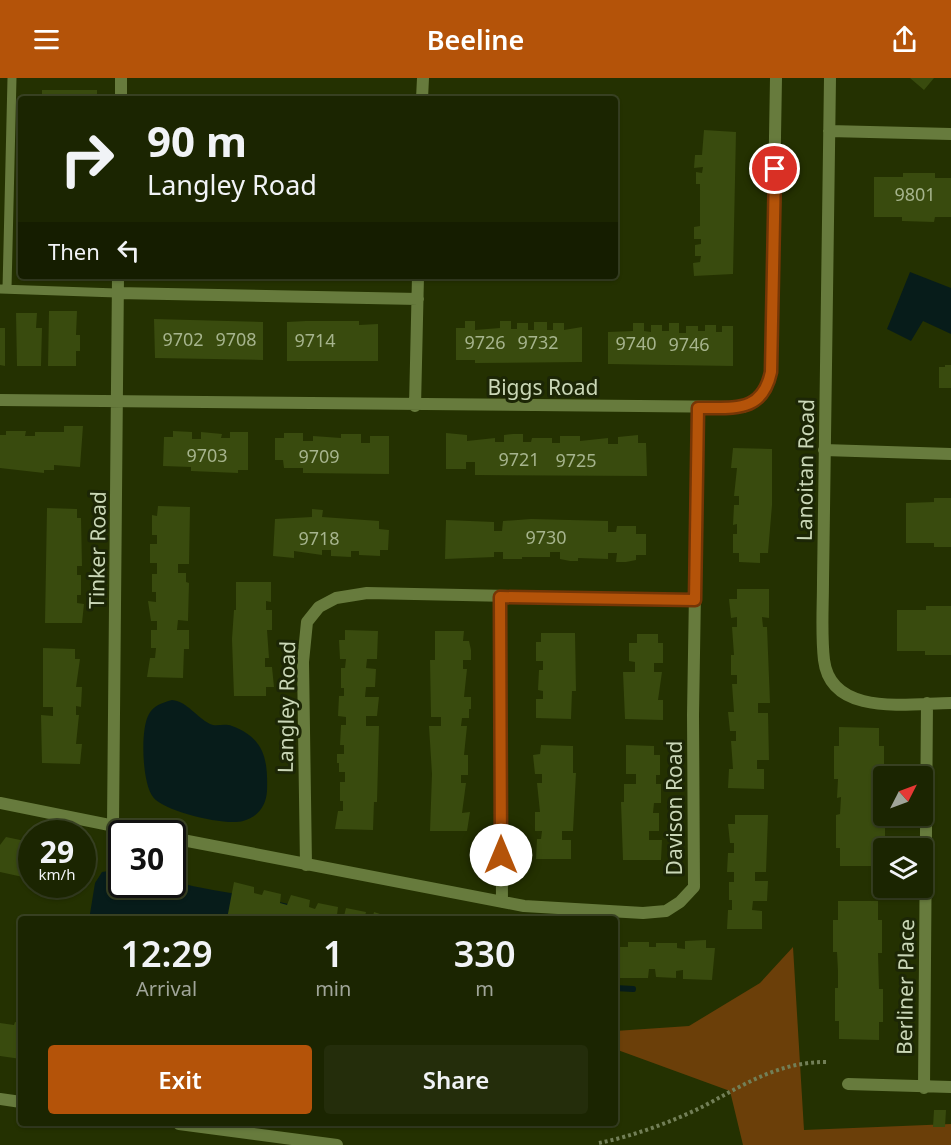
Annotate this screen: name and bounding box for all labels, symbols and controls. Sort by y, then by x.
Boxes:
text: Beeline [427,21,524,58]
icon: menu [30,23,63,56]
icon: share [888,23,921,56]
text: 90 m [147,112,247,169]
icon: right [48,120,126,198]
pin [749,143,800,194]
icon: arrive [758,152,791,185]
text: Langley Road [147,166,317,203]
house number: 9801 [894,182,936,206]
icon: left [112,234,145,267]
text: Then [48,236,100,266]
house number: 9702 [162,327,204,351]
house number: 9708 [215,327,257,351]
house number: 9714 [294,328,336,352]
house number: 9726 [464,330,506,354]
house number: 9732 [517,330,559,354]
house number: 9740 [615,331,657,355]
house number: 9746 [668,332,710,356]
street label: Biggs Road [488,373,598,401]
street label: Lanoitan Road [790,399,820,541]
house number: 9703 [186,443,228,467]
house number: 9709 [298,444,340,468]
house number: 9721 [498,447,540,471]
house number: 9725 [555,448,597,472]
street label: Tinker Road [82,491,112,609]
house number: 9730 [525,525,567,549]
house number: 9718 [298,526,340,550]
street label: Langley Road [271,641,301,773]
street label: Davison Road [660,741,688,875]
north arrow [873,766,933,826]
map controls [873,766,933,898]
speed limit sign: 30 [108,820,186,898]
position arrow [469,823,533,887]
text: 29 [40,831,74,872]
button: layers [873,838,933,898]
text: km/h [39,864,75,884]
street label: Berliner Place [890,919,920,1055]
text: 12:29 [120,929,213,978]
text: 1 [323,929,344,978]
text: 330 [454,929,516,978]
text: Arrival [136,975,197,1002]
text: min [315,975,351,1002]
text: m [475,975,494,1002]
button: Exit [48,1045,312,1114]
button: Share [324,1045,588,1114]

